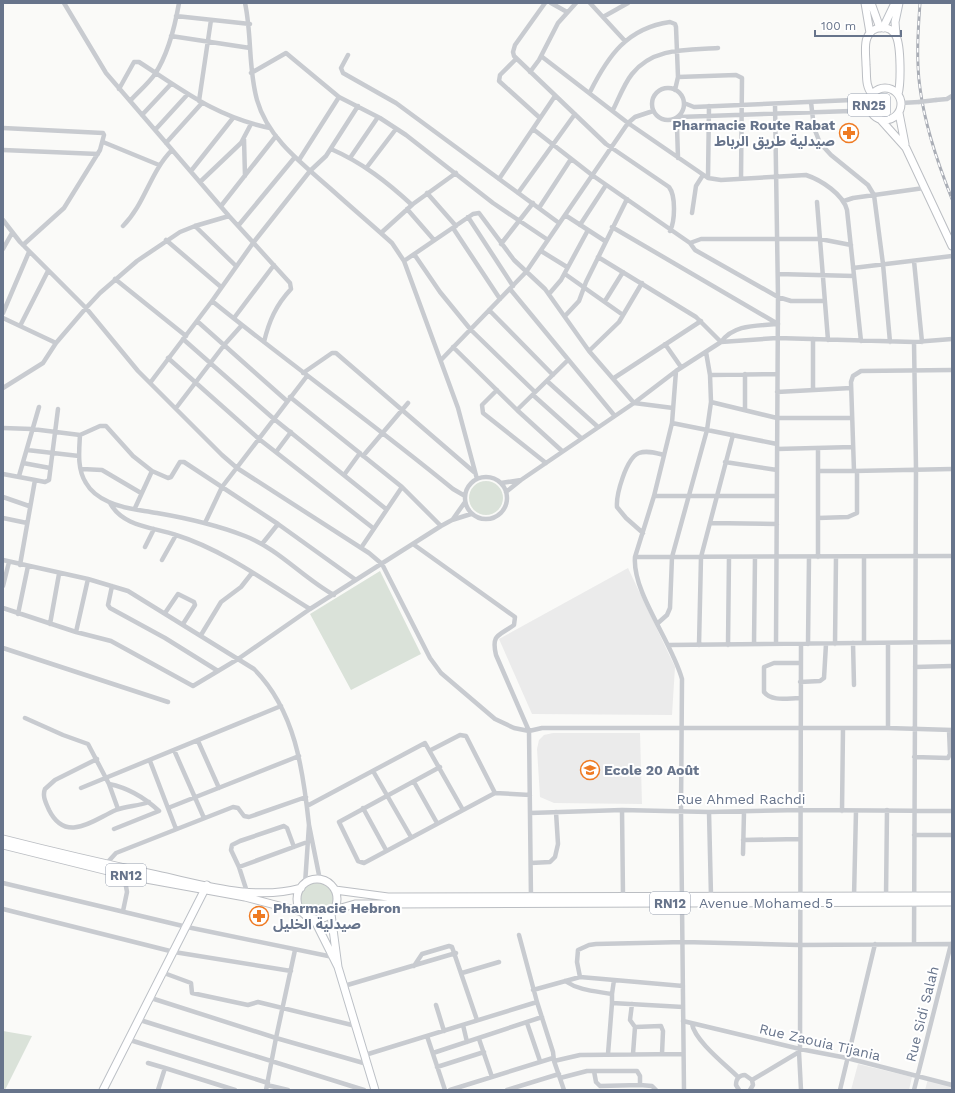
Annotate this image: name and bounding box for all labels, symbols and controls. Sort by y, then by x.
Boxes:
scale bar [815,12,901,38]
text: 100 m [821,19,856,33]
road number: RN25 [848,94,890,116]
place label: Pharmacie Route Rabat صيدلية طريق الرباط [672,117,835,150]
pharmacy icon: Pharmacie Route Rabat صيدلية طريق الرباط [838,122,860,144]
school or university icon: Ecole 20 Août [579,759,601,781]
place label: Ecole 20 Août [604,762,699,778]
street label: Rue Ahmed Rachdi [676,791,806,807]
road number: RN12 [106,864,146,886]
road number: RN12 [650,892,690,914]
street label: Avenue Mohamed 5 [699,895,833,911]
place label: Pharmacie Hebron صيدلية الخليل [273,900,401,932]
pharmacy icon: Pharmacie Hebron صيدلية الخليل [248,905,270,927]
street label: Rue Sidi Salah [902,964,942,1064]
street label: Rue Zaouia Tijania [758,1020,882,1064]

